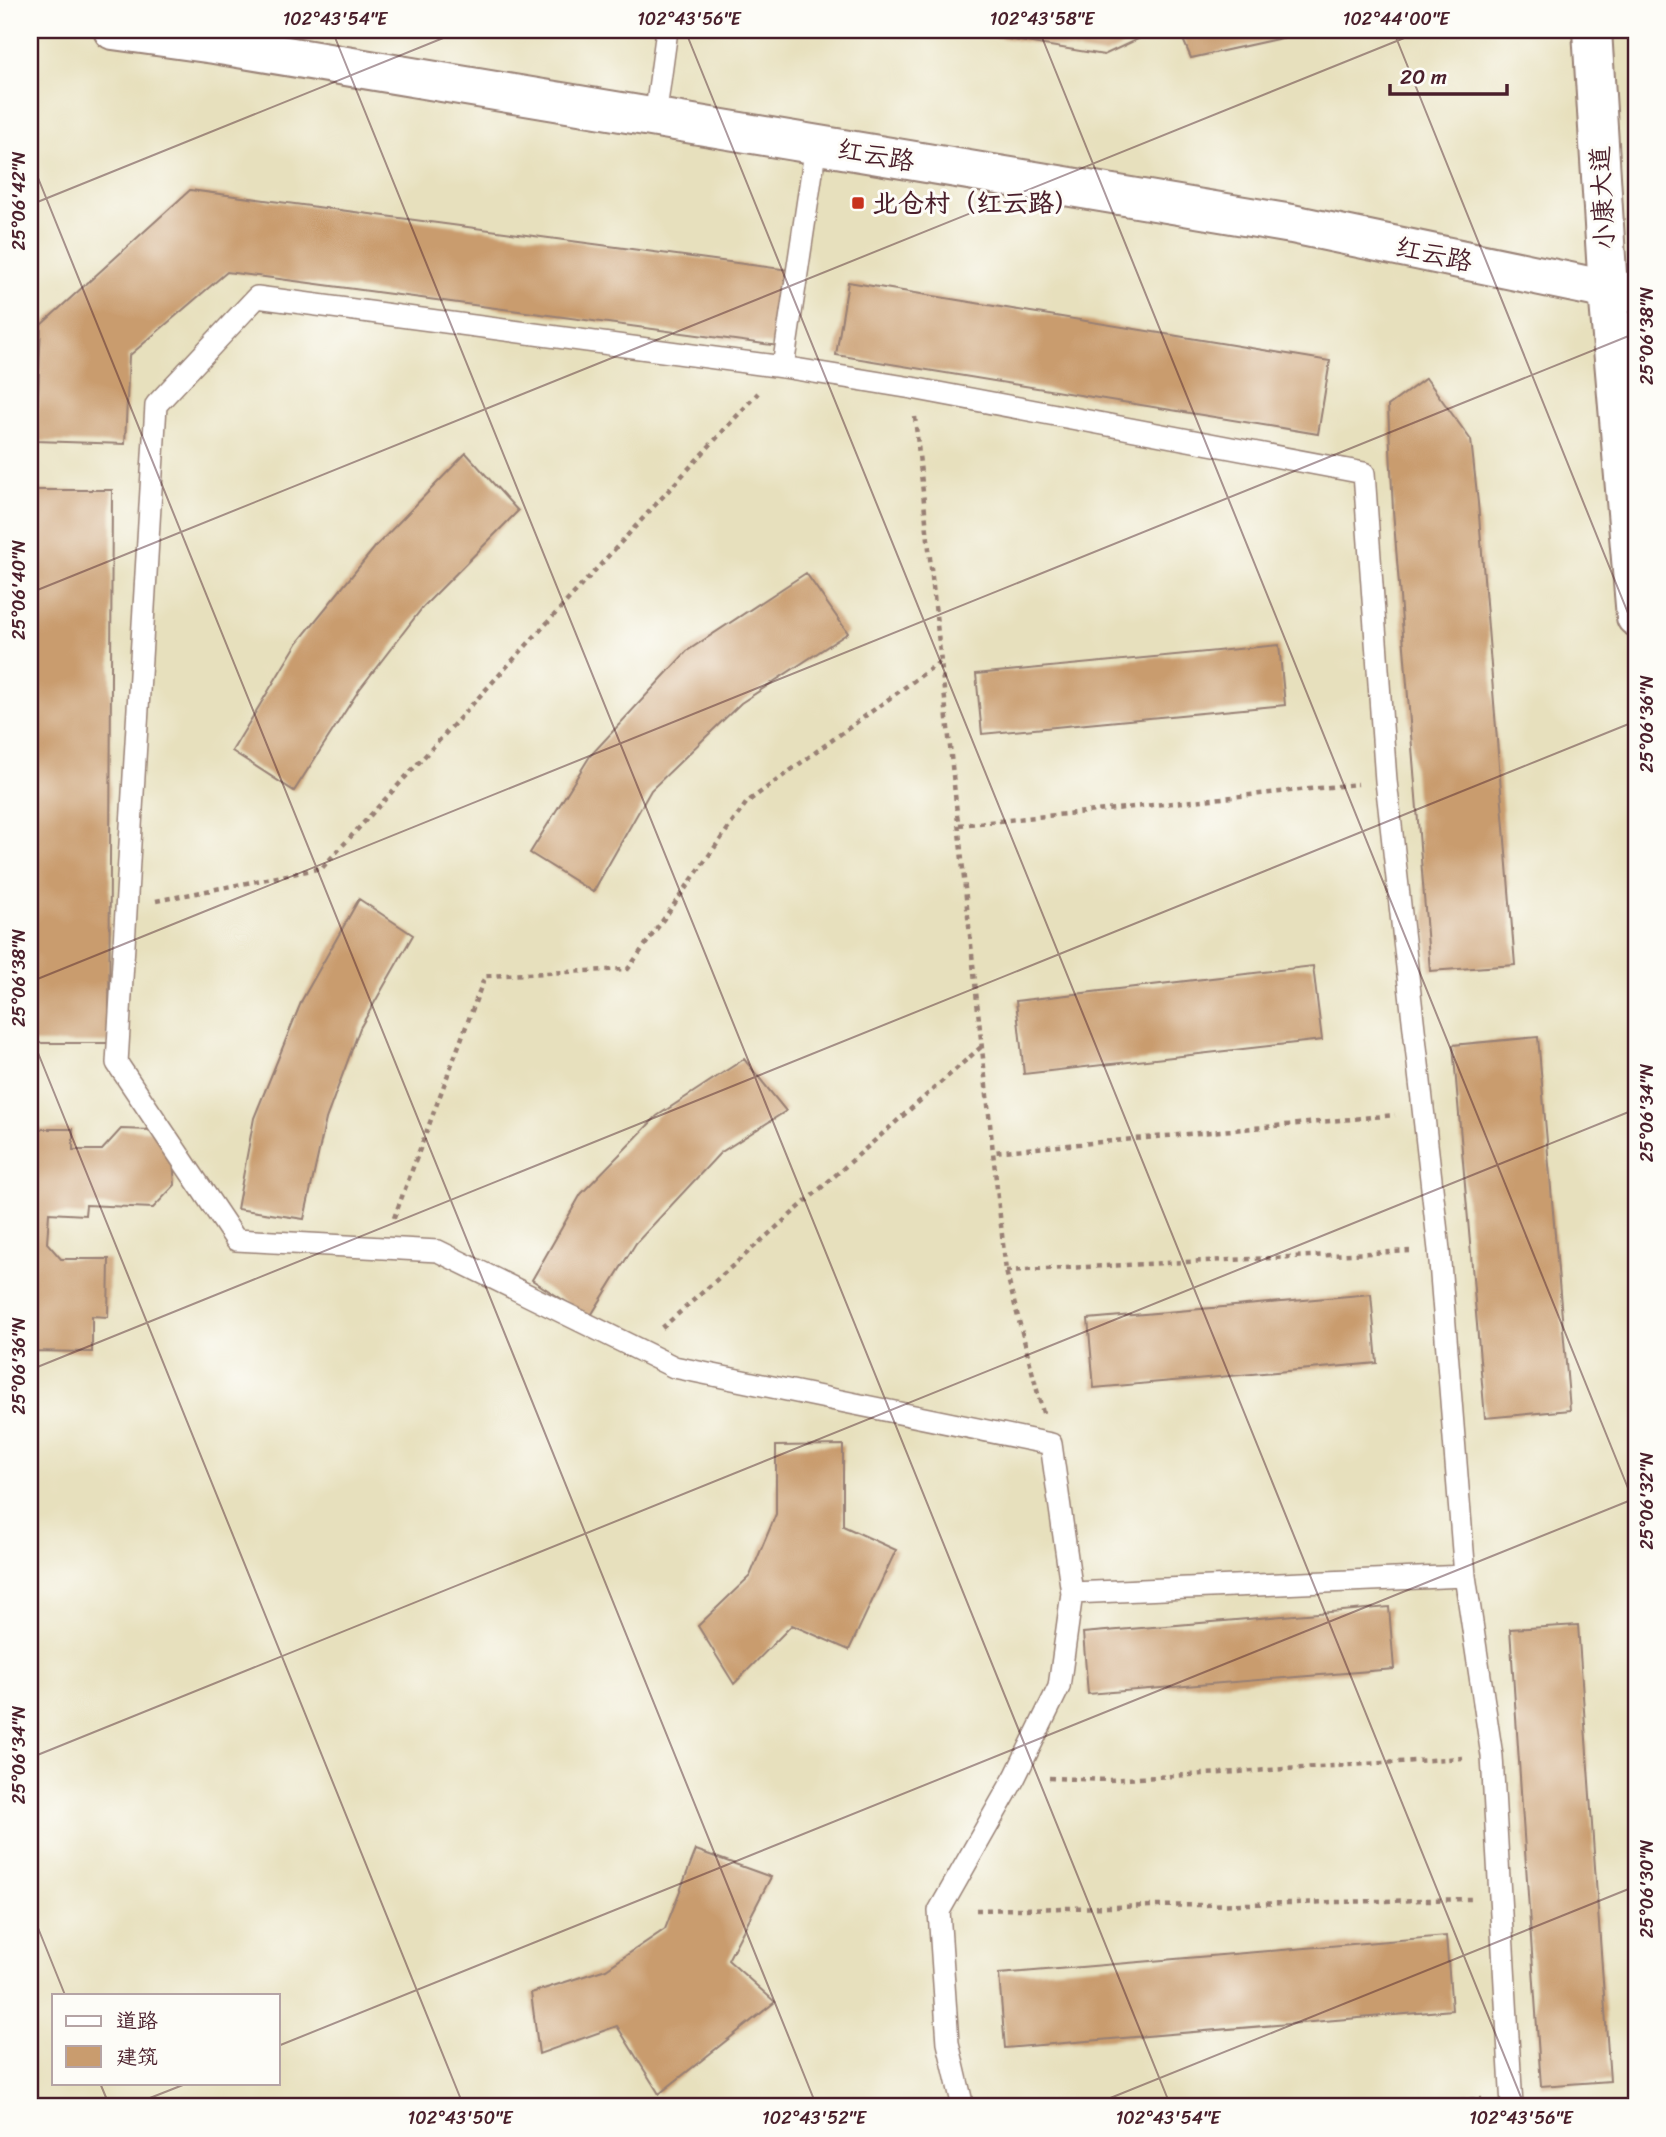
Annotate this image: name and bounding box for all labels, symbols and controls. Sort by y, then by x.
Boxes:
text: 102°43'54"E [283,3,388,35]
text: 102°43'56"E [637,3,742,35]
text: 102°43'58"E [990,3,1095,35]
text: 102°44'00"E [1343,3,1450,35]
scale bar [1390,52,1507,96]
text: 20 m [1400,58,1447,96]
street label: 红云路 [834,126,918,184]
street label: 小康大道 [1576,145,1628,251]
text: 25°06'42"N [3,151,35,250]
place label: 北仓村（红云路） [872,180,1080,226]
marker: 北仓村（红云路） [850,195,866,211]
street label: 红云路 [1391,223,1477,285]
text: 25°06'38"N [1631,286,1663,385]
text: 25°06'40"N [3,540,35,640]
text: 25°06'36"N [1631,675,1663,773]
text: 25°06'38"N [3,928,35,1027]
text: 25°06'34"N [1631,1063,1663,1162]
text: 25°06'36"N [3,1317,35,1415]
text: 25°06'32"N [1631,1452,1663,1550]
text: 25°06'34"N [3,1705,35,1804]
text: 25°06'30"N [1631,1839,1663,1938]
legend [52,1994,280,2084]
text: 道路 [116,2002,158,2040]
text: 建筑 [116,2038,158,2076]
text: 102°43'50"E [408,2102,513,2134]
text: 102°43'52"E [762,2102,867,2134]
text: 102°43'54"E [1116,2102,1221,2134]
text: 102°43'56"E [1469,2102,1574,2134]

